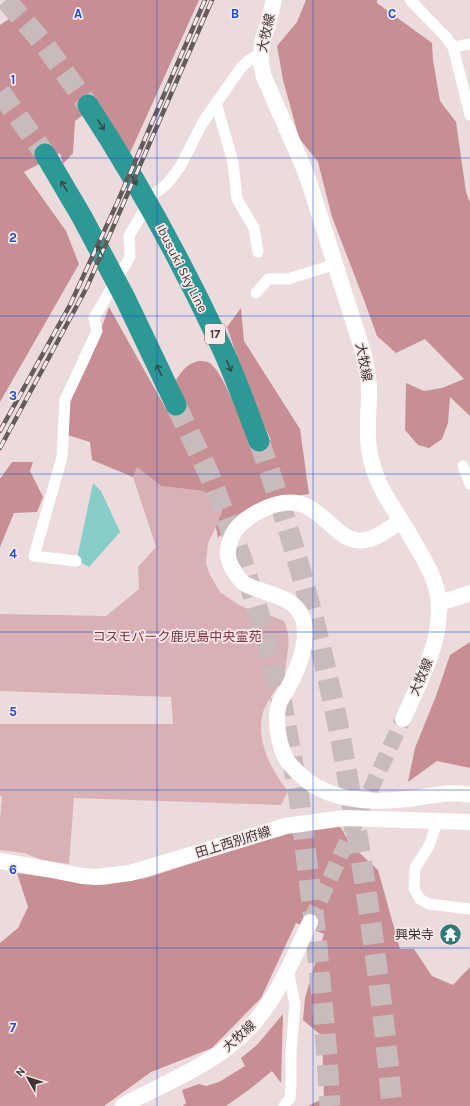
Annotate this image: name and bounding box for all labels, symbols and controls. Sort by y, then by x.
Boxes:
text: A [74,6,82,21]
text: B [231,6,239,21]
text: C [388,6,396,21]
street label: 大牧線 [255,12,277,54]
text: 1 [11,72,15,87]
one-way arrow [97,120,105,131]
one-way arrow [131,174,139,186]
one-way arrow [59,180,67,192]
street label: Ibusuki Sky Line [153,221,211,315]
text: 2 [9,230,17,245]
one-way arrow [96,245,103,257]
road number: 17 [205,324,225,344]
street label: 大牧線 [353,341,375,383]
one-way arrow [226,359,233,371]
one-way arrow [155,364,162,376]
text: 3 [9,388,17,403]
text: 4 [9,546,17,561]
park label: コスモパーク鹿児島中央霊苑 [92,629,262,644]
street label: 大牧線 [406,656,436,698]
text: 5 [9,704,17,719]
street label: 田上西別府線 [194,823,272,861]
text: 6 [9,862,17,877]
temple icon: 興栄寺 [437,921,463,947]
place label: 興栄寺 [395,927,434,942]
street label: 大牧線 [219,1017,259,1055]
text: 7 [10,1020,17,1035]
north arrow [8,1058,48,1098]
text: N [13,1065,28,1079]

